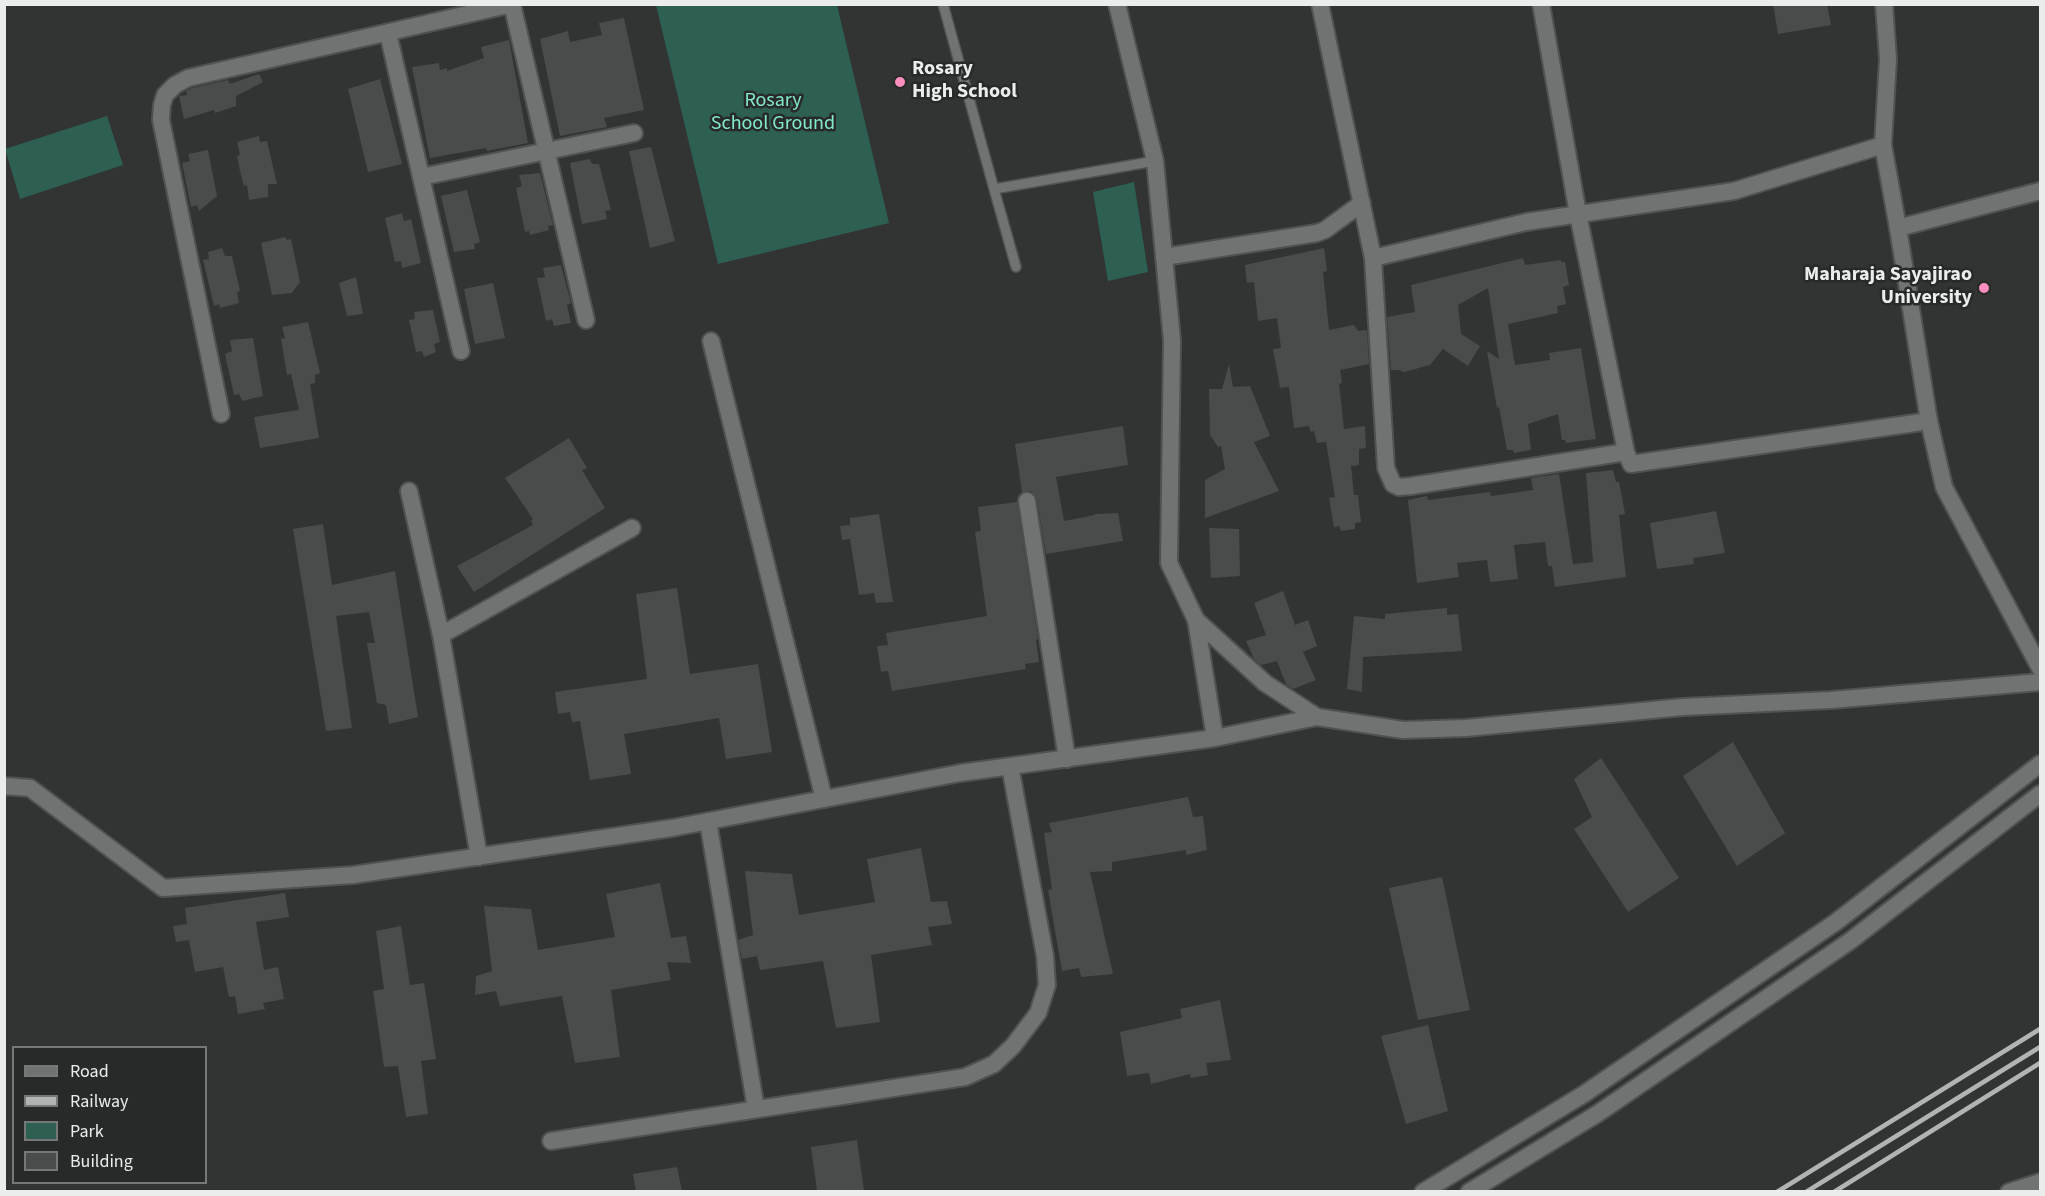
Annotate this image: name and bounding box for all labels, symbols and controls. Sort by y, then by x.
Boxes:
place label: Rosary High School [912,58,1017,105]
marker: Rosary High School [893,75,907,89]
park label: Rosary School Ground [711,90,835,137]
place label: Maharaja Sayajirao University [1804,264,1972,311]
marker: Maharaja Sayajirao University [1977,281,1991,295]
legend [12,1046,207,1184]
text: Road [70,1059,109,1084]
text: Railway [70,1089,129,1114]
text: Park [70,1119,104,1144]
text: Building [70,1149,133,1174]

